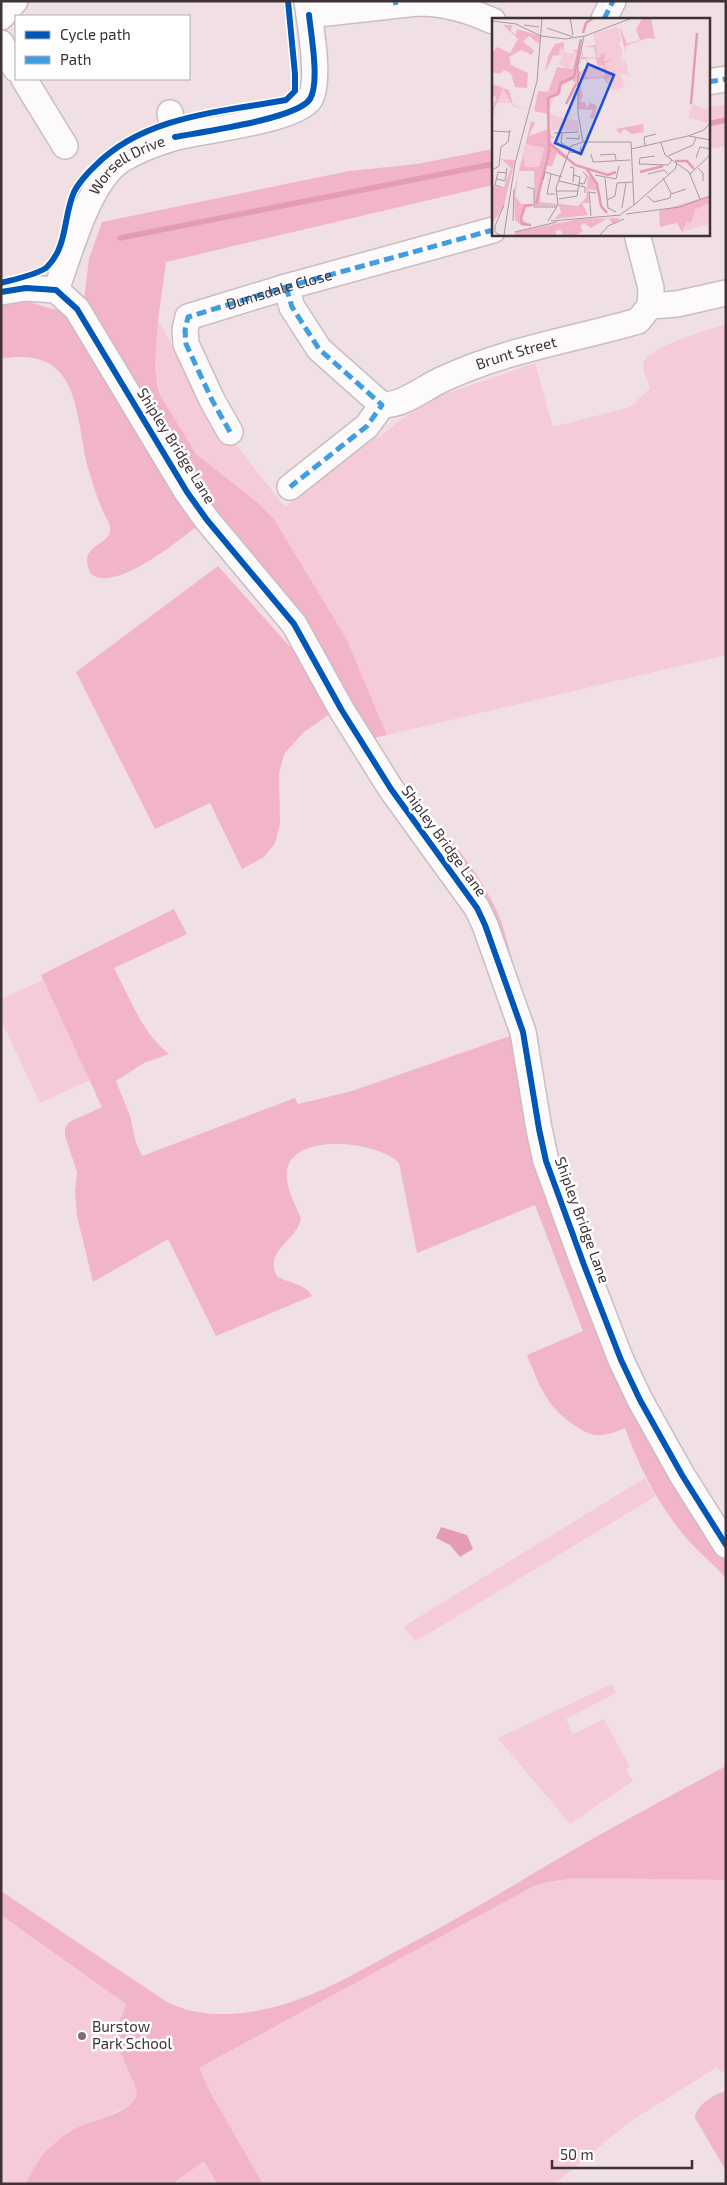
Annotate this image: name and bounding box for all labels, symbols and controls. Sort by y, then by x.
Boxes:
legend [15,15,190,80]
inset map [492,18,710,235]
text: Cycle path [60,25,131,43]
text: Path [60,50,91,68]
street label: Worsell Drive [85,131,167,198]
street label: Dumsdale Close [224,265,334,313]
street label: Brunt Street [473,332,559,373]
street label: Shipley Bridge Lane [134,384,220,507]
street label: Shipley Bridge Lane [398,781,491,900]
street label: Shipley Bridge Lane [552,1154,614,1285]
place label: Burstow Park School [92,2017,172,2052]
marker: Burstow Park School [76,2030,88,2042]
scale bar [552,2138,692,2170]
text: 50 m [560,2145,594,2163]

